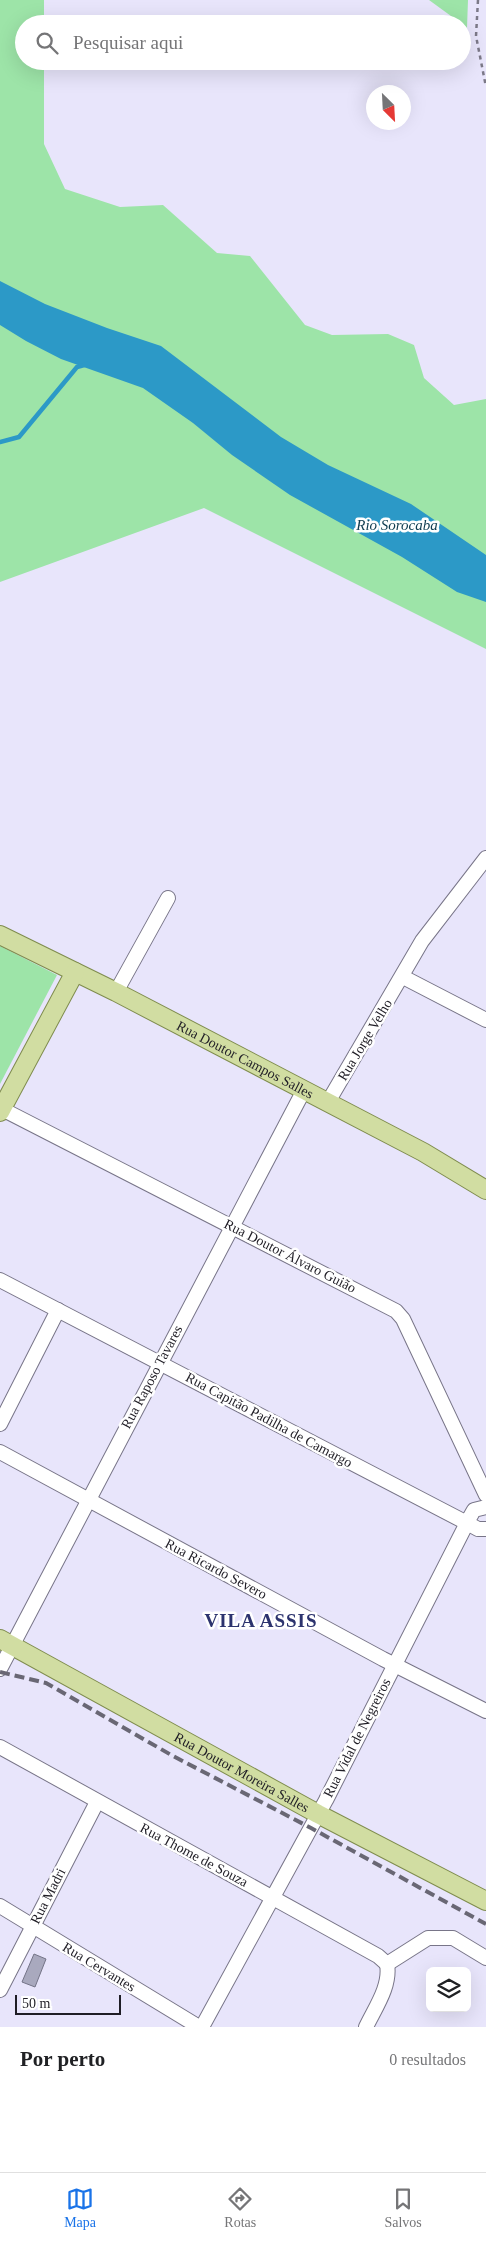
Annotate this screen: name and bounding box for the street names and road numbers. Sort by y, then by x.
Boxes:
street label: Rua Jorge Velho [335,997,395,1083]
street label: Rua Doutor Campos Salles [174,1018,316,1101]
street label: Rua Doutor Álvaro Guião [222,1215,359,1296]
street label: Rua Raposo Tavares [118,1323,186,1431]
street label: Rua Capitão Padilha de Camargo [183,1370,355,1470]
street label: Rua Ricardo Severo [163,1536,269,1602]
street label: Rua Vidal de Negreiros [320,1676,394,1800]
street label: Rua Doutor Moreira Salles [172,1729,312,1815]
street label: Rua Thome de Souza [138,1820,251,1890]
street label: Rua Madri [28,1866,68,1926]
street label: Rua Cervantes [60,1939,138,1995]

